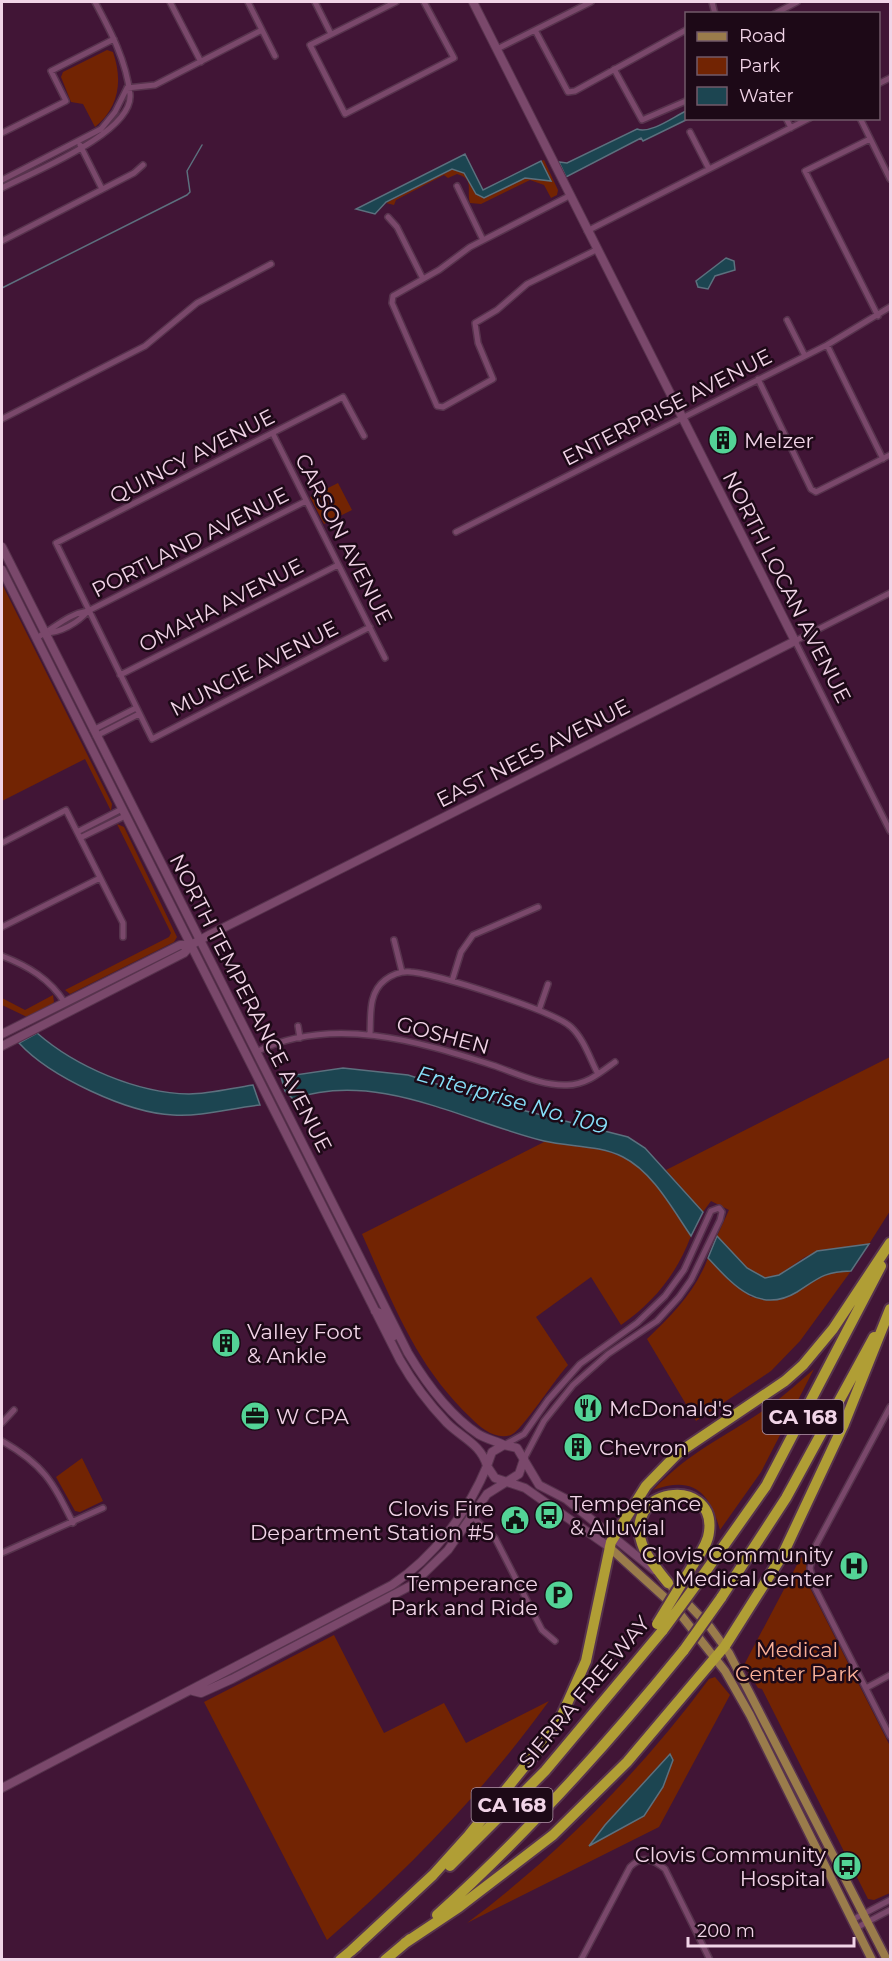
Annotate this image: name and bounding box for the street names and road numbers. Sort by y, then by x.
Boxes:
street label: ENTERPRISE AVENUE [558,343,776,471]
street label: QUINCY AVENUE [105,404,279,508]
street label: CARSON AVENUE [290,449,398,629]
street label: NORTH LOCAN AVENUE [718,467,856,707]
street label: PORTLAND AVENUE [87,481,293,603]
street label: OMAHA AVENUE [135,553,307,657]
street label: MUNCIE AVENUE [166,615,342,721]
street label: EAST NEES AVENUE [432,693,634,813]
street label: NORTH TEMPERANCE AVENUE [165,850,337,1156]
street label: GOSHEN [394,1011,492,1059]
road number: CA 168 [762,1400,844,1434]
street label: SIERRA FREEWAY [513,1610,655,1773]
road number: CA 168 [472,1788,552,1822]

